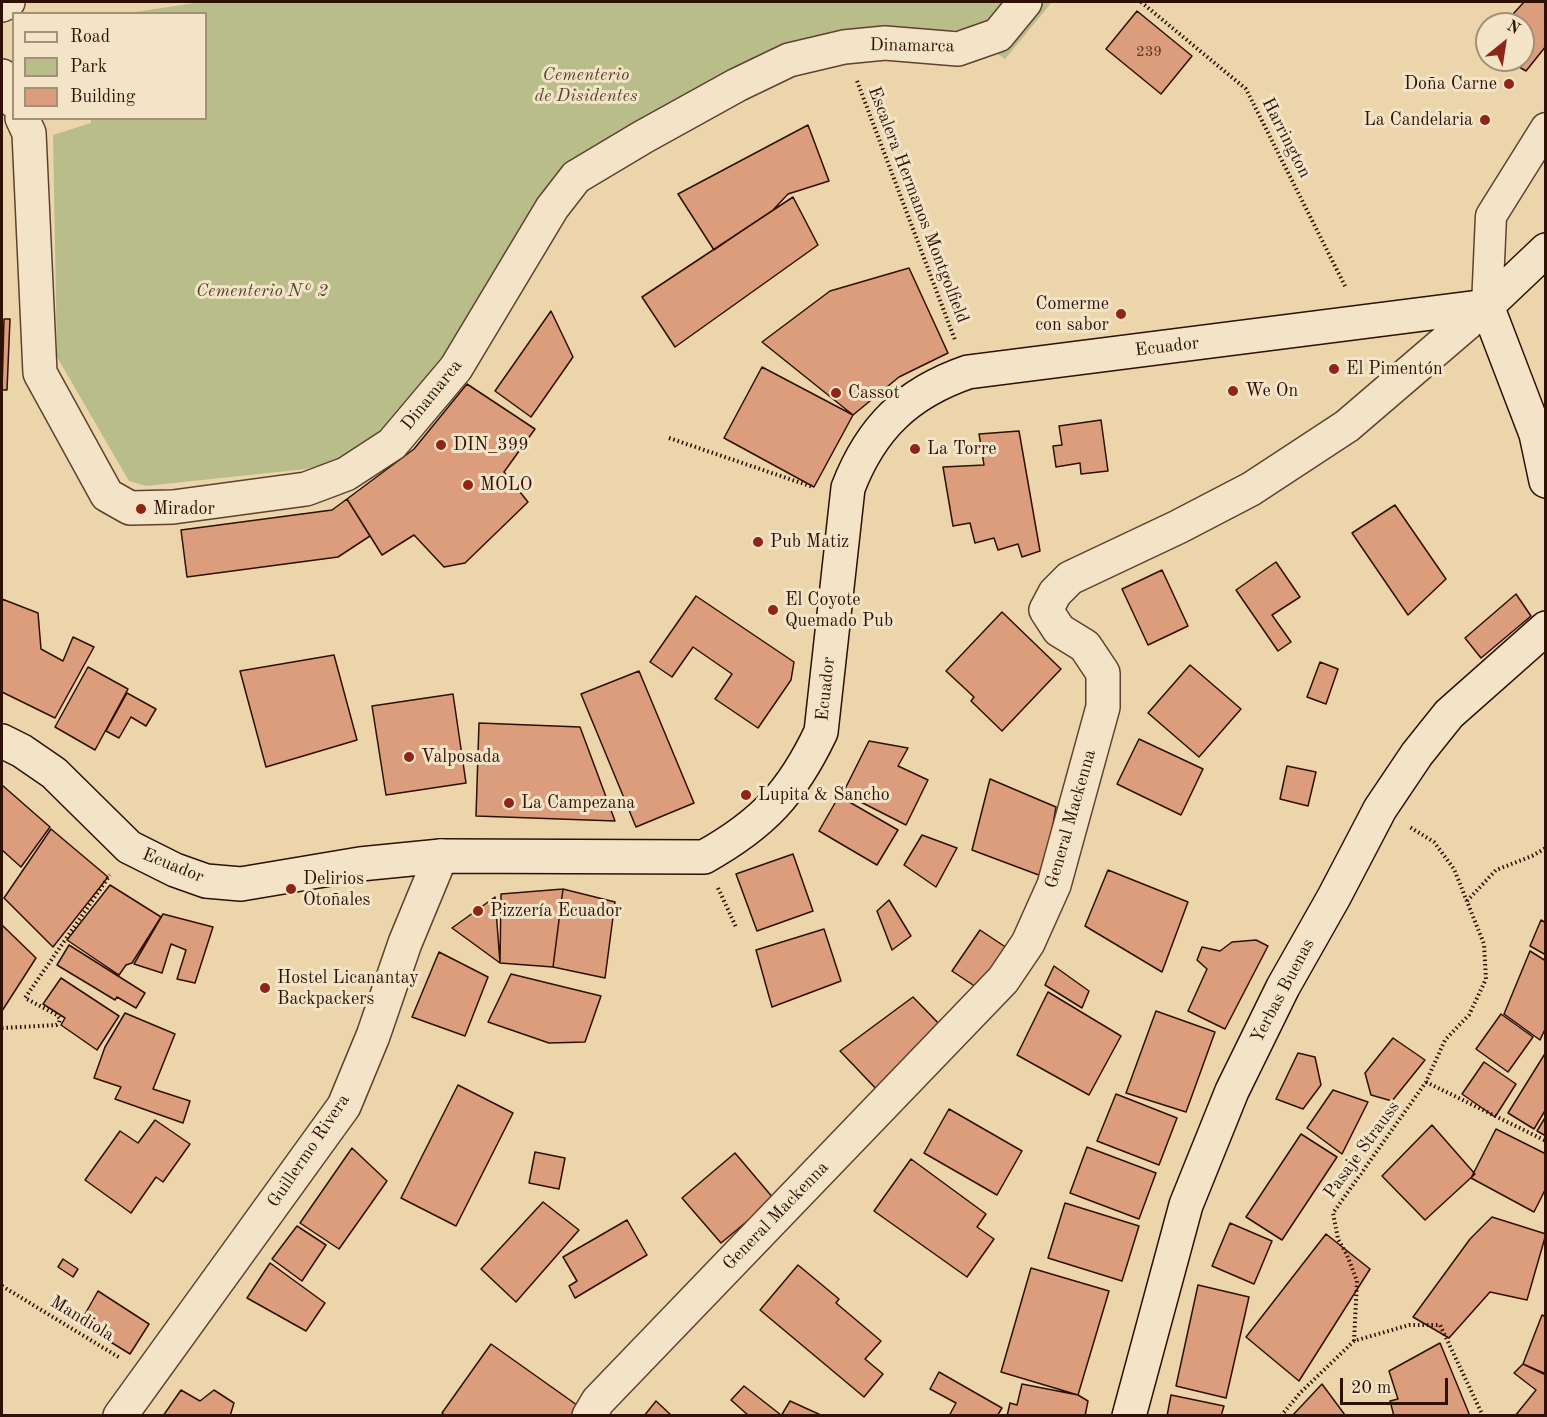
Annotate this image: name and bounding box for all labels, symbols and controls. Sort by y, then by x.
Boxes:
legend [12,12,207,120]
north arrow [1475,12,1535,72]
text: N [1504,18,1522,38]
text: Road [70,28,110,46]
street label: Dinamarca [869,34,955,58]
house number: 239 [1136,43,1162,61]
text: Park [70,58,107,76]
park label: Cementerio de Disidentes [535,64,637,106]
place label: Doña Carne [1404,73,1497,95]
marker: Doña Carne [1502,77,1516,91]
street label: Escalera Hermanos Montgolfield [863,84,973,326]
text: Building [70,88,135,106]
street label: Harrington [1257,94,1315,182]
place label: La Candelaria [1364,109,1473,131]
marker: La Candelaria [1478,113,1492,127]
park label: Cementerio N° 2 [196,280,328,302]
place label: Comerme con sabor [1035,293,1109,336]
marker: Comerme con sabor [1114,307,1128,321]
street label: Ecuador [1134,332,1200,362]
street label: Dinamarca [397,355,467,435]
place label: El Pimentón [1346,358,1443,380]
marker: El Pimentón [1327,362,1341,376]
place label: We On [1245,380,1298,402]
place label: Cassot [848,382,900,404]
marker: We On [1226,384,1240,398]
marker: Cassot [829,386,843,400]
place label: DIN_399 [453,434,529,456]
marker: DIN_399 [434,438,448,452]
place label: La Torre [927,438,997,460]
marker: La Torre [908,442,922,456]
place label: MOLO [480,474,532,496]
marker: MOLO [461,478,475,492]
place label: Mirador [153,498,215,520]
marker: Mirador [134,502,148,516]
place label: Pub Matiz [770,531,849,553]
marker: Pub Matiz [751,535,765,549]
place label: El Coyote Quemado Pub [785,589,893,632]
marker: El Coyote Quemado Pub [766,603,780,617]
street label: Ecuador [812,656,840,722]
place label: Valposada [421,746,500,768]
street label: General Mackenna [1041,747,1101,891]
marker: Valposada [402,750,416,764]
place label: Lupita & Sancho [758,784,890,806]
marker: Lupita & Sancho [739,788,753,802]
place label: La Campezana [521,792,635,814]
marker: La Campezana [502,796,516,810]
street label: Ecuador [139,844,207,888]
place label: Delirios Otoñales [303,868,370,910]
marker: Delirios Otoñales [284,882,298,896]
place label: Pizzería Ecuador [490,900,622,922]
marker: Pizzería Ecuador [471,904,485,918]
street label: Yerbas Buenas [1246,935,1320,1047]
place label: Hostel Licanantay Backpackers [277,967,419,1010]
marker: Hostel Licanantay Backpackers [258,981,272,995]
street label: Guillermo Rivera [263,1090,355,1212]
street label: Pasaje Strauss [1319,1097,1405,1203]
street label: General Mackenna [718,1157,834,1275]
street label: Mandiola [46,1292,118,1346]
scale bar [1343,1366,1451,1404]
text: 20 m [1351,1379,1391,1397]

